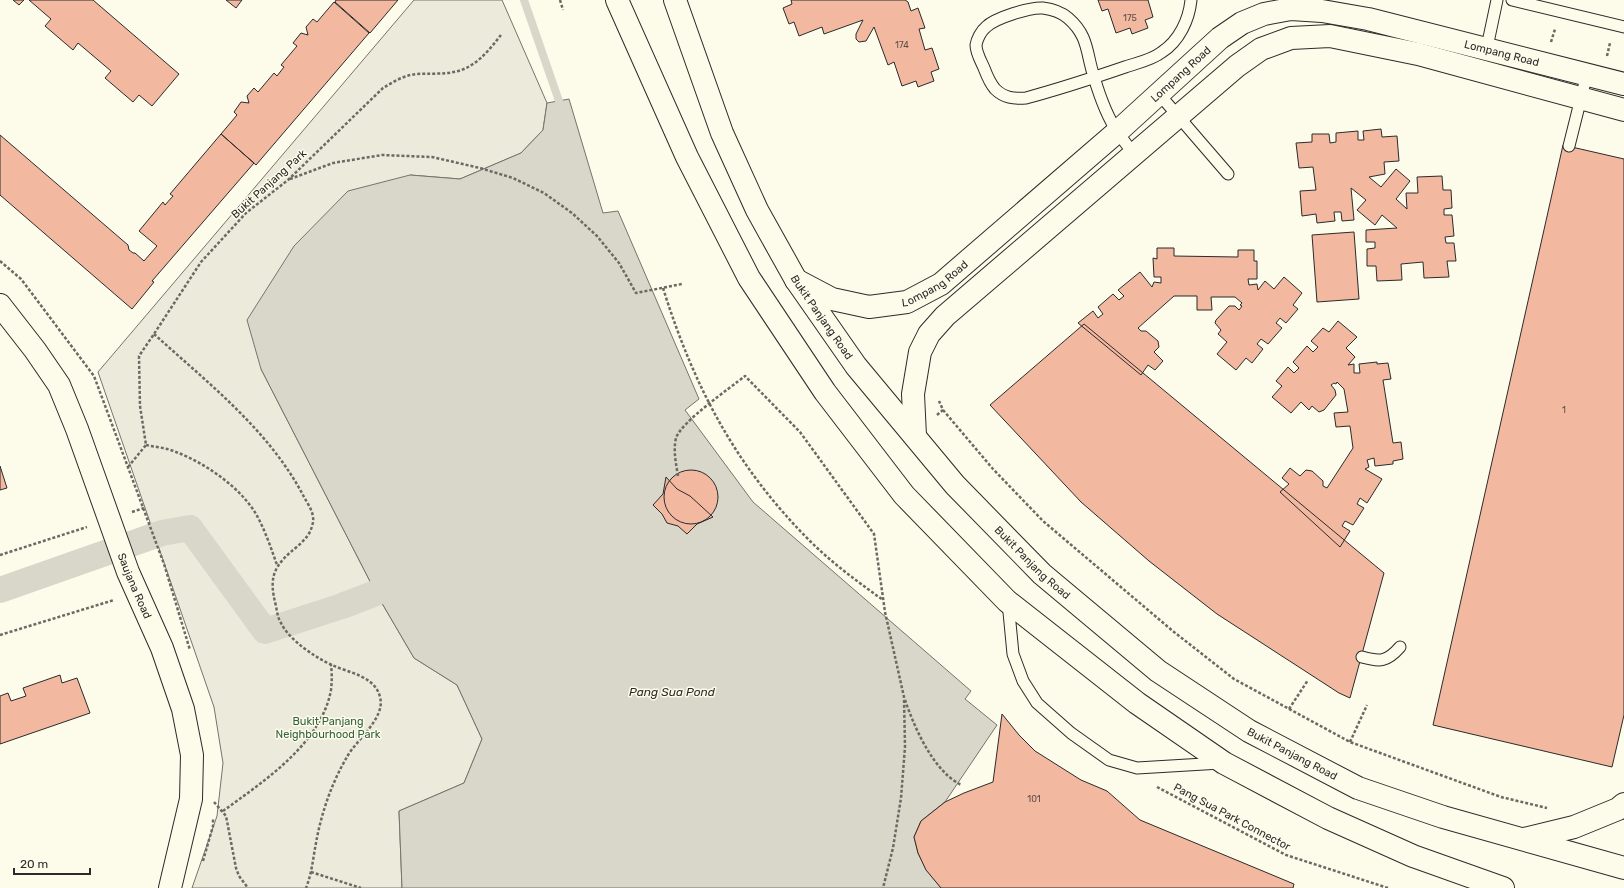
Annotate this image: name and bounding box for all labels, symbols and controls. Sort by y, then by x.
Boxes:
house number: 175 [1123,13,1137,23]
street label: Lompang Road [1463,37,1541,69]
house number: 174 [895,40,909,50]
street label: Lompang Road [1148,43,1213,105]
street label: Bukit Panjang Park [229,147,310,221]
street label: Lompang Road [901,257,970,309]
street label: Bukit Panjang Road [788,273,856,362]
house number: 1 [1562,405,1566,415]
street label: Bukit Panjang Road [992,523,1073,602]
street label: Saujana Road [115,551,154,620]
water label: Pang Sua Pond [629,685,716,699]
park label: Bukit Panjang Neighbourhood Park [276,715,381,741]
street label: Bukit Panjang Road [1245,725,1340,783]
street label: Pang Sua Park Connector [1171,781,1293,854]
house number: 101 [1027,794,1041,804]
scale bar [14,850,90,876]
text: 20 m [20,857,48,871]

